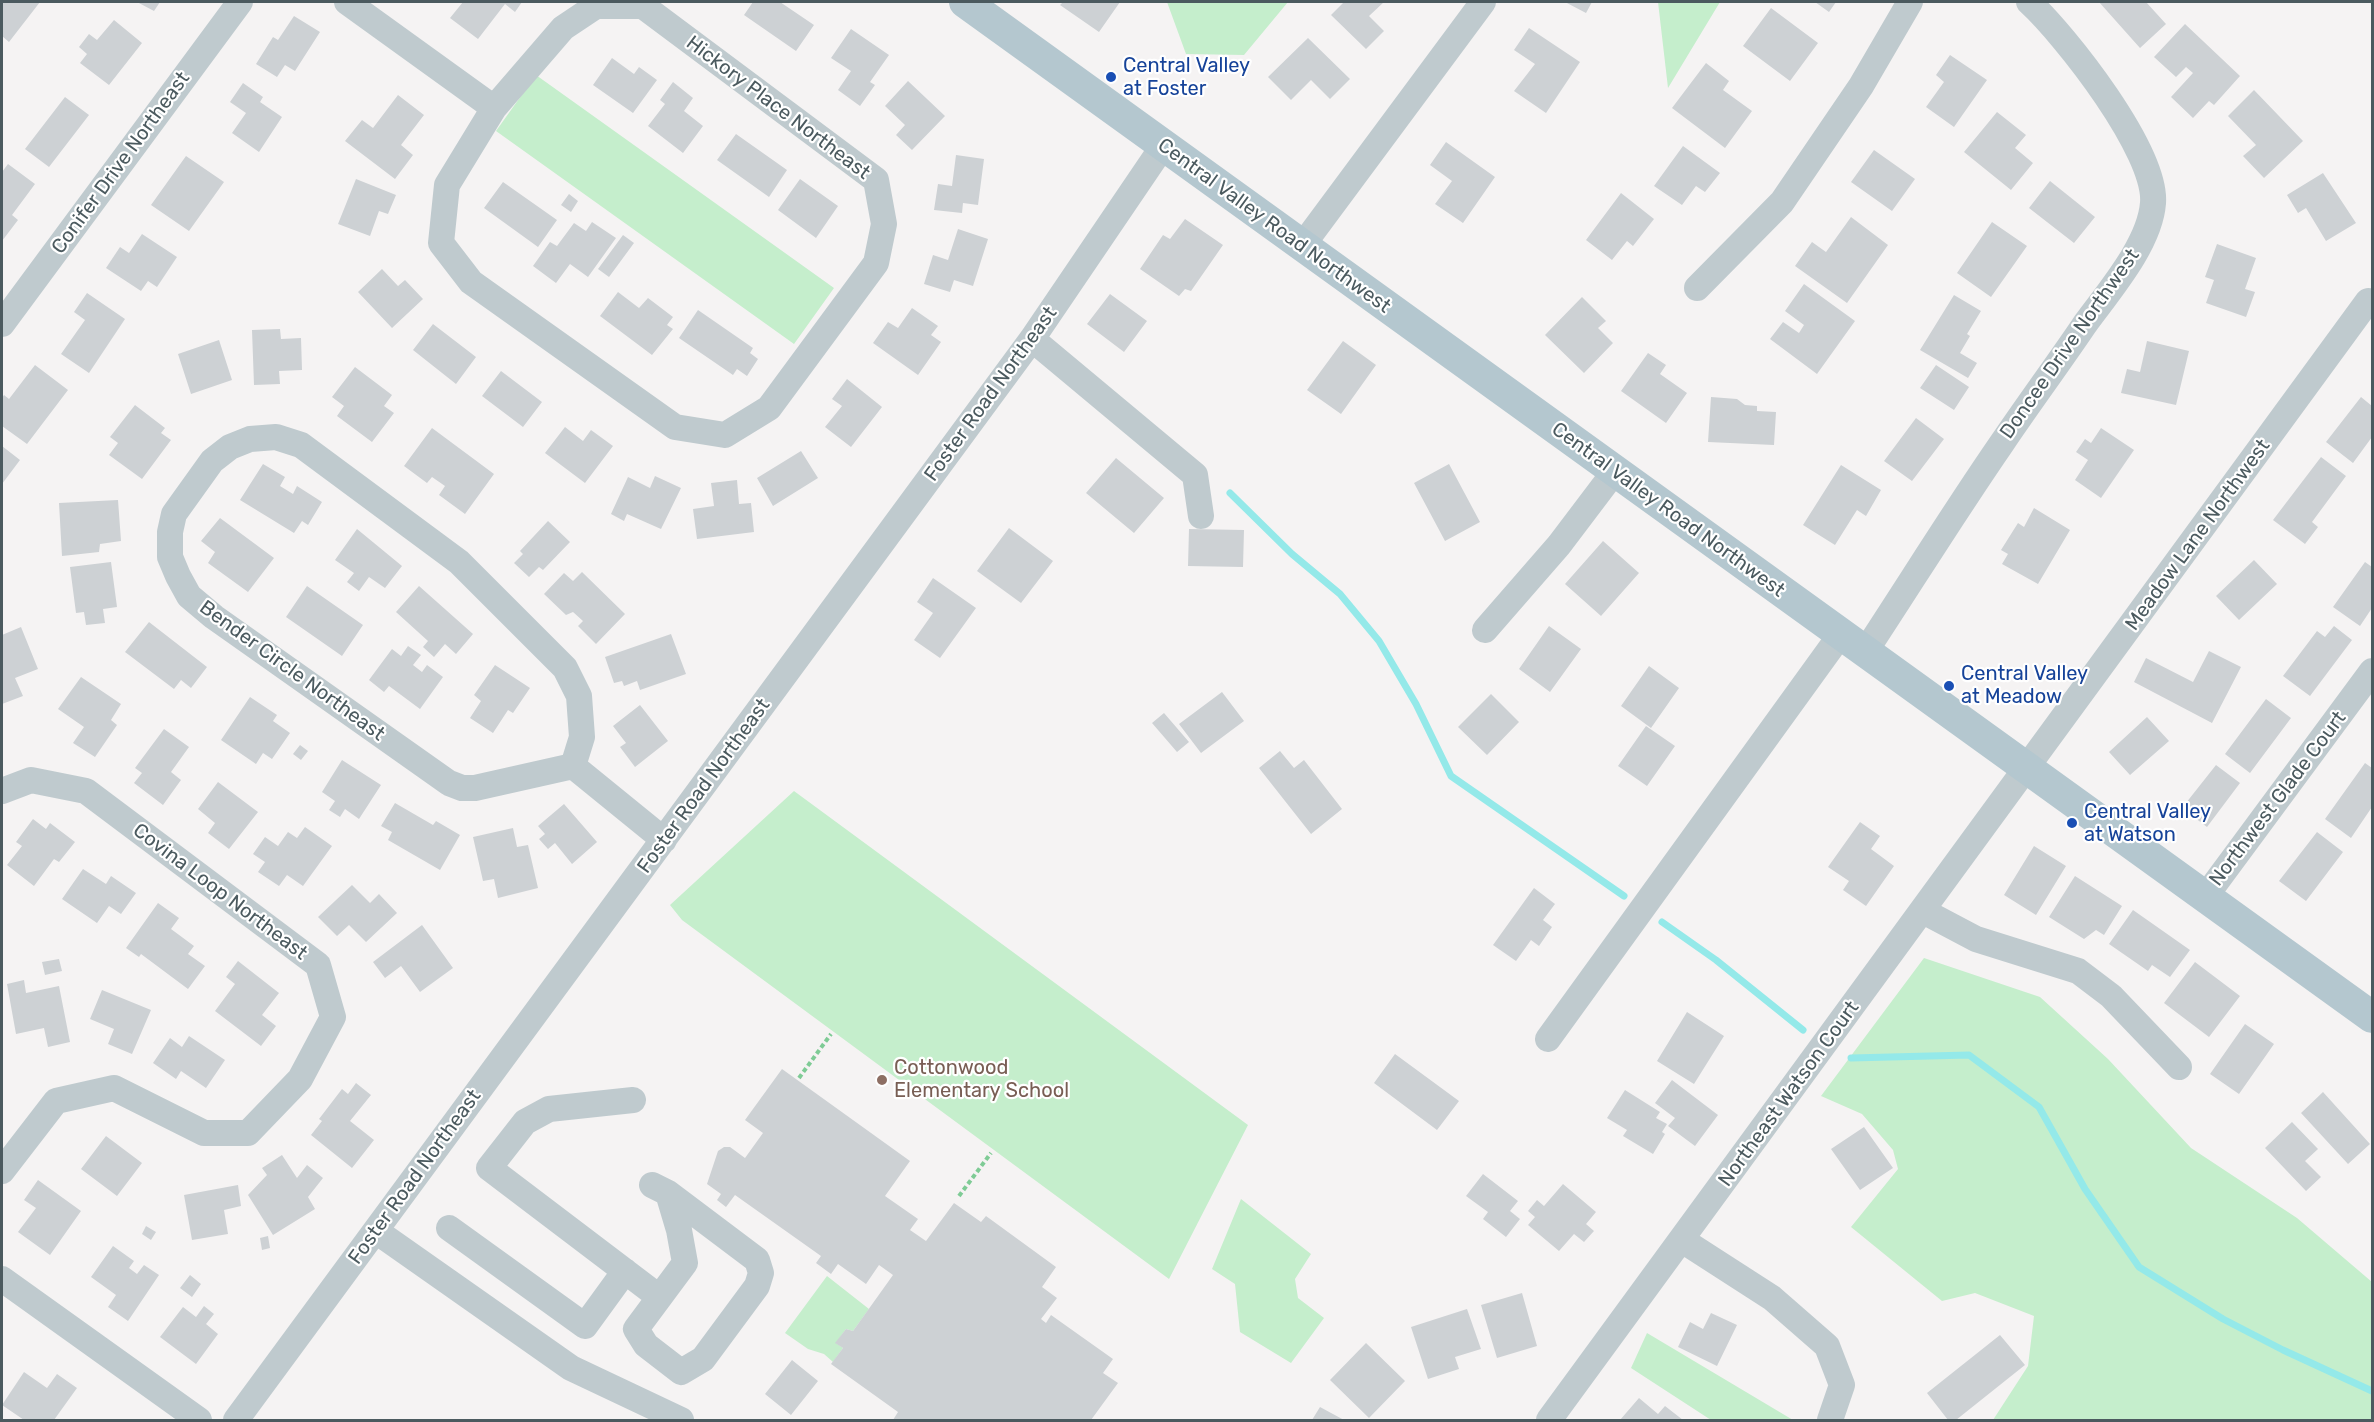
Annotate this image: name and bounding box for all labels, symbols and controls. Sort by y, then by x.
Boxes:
street label: Hickory Place Northeast [681,31,875,185]
place label: Central Valley at Foster [1123,54,1250,101]
street label: Conifer Drive Northeast [47,67,195,259]
marker: Central Valley at Foster [1104,70,1118,84]
street label: Central Valley Road Northwest [1153,133,1395,319]
street label: Doncee Drive Northwest [1995,244,2145,444]
street label: Foster Road Northeast [920,302,1062,486]
street label: Central Valley Road Northwest [1547,417,1789,603]
street label: Meadow Lane Northwest [2121,435,2275,635]
street label: Bender Circle Northeast [195,596,389,746]
place label: Central Valley at Meadow [1961,662,2088,709]
marker: Central Valley at Meadow [1942,679,1956,693]
street label: Foster Road Northeast [633,694,775,878]
street label: Northwest Glade Court [2204,707,2352,891]
place label: Central Valley at Watson [2084,800,2211,847]
marker: Central Valley at Watson [2065,816,2079,830]
street label: Covina Loop Northeast [128,818,312,966]
street label: Northeast Watson Court [1714,997,1864,1191]
place label: Cottonwood Elementary School [894,1056,1069,1103]
marker: Cottonwood Elementary School [875,1073,889,1087]
street label: Foster Road Northeast [344,1085,486,1269]

